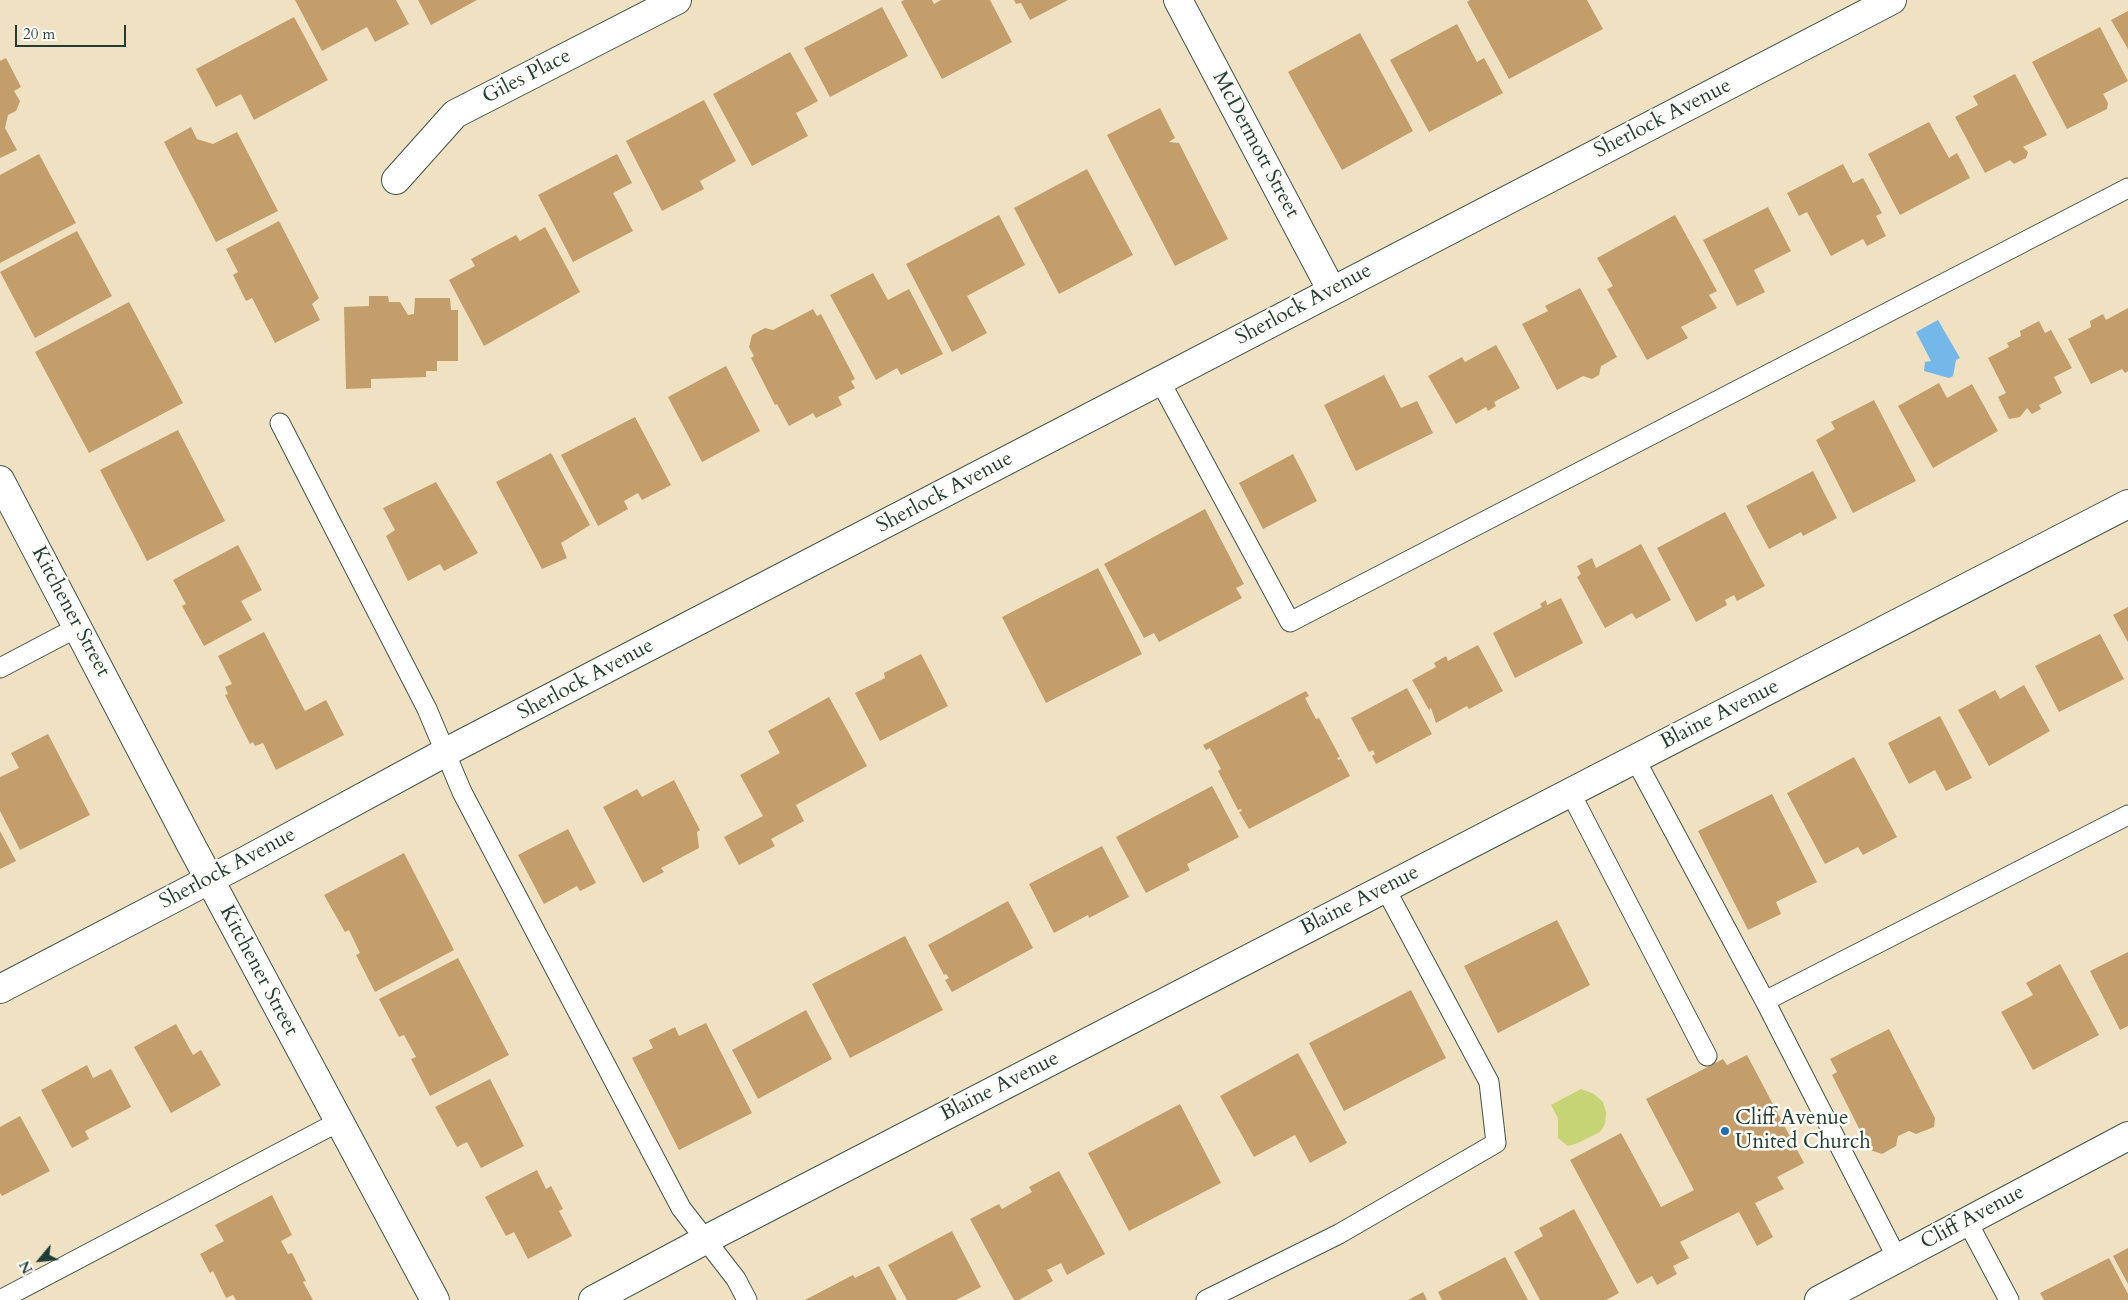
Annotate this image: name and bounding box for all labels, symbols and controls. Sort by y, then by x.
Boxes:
scale bar [18,15,129,47]
text: 20 m [23,24,55,44]
street label: Giles Place [479,44,575,110]
street label: McDermott Street [1206,67,1304,223]
street label: Sherlock Avenue [1590,74,1736,164]
street label: Sherlock Avenue [1232,259,1376,351]
street label: Sherlock Avenue [873,447,1017,539]
street label: Kitchener Street [25,542,115,682]
street label: Sherlock Avenue [514,634,658,726]
street label: Blaine Avenue [1656,674,1784,756]
street label: Sherlock Avenue [156,823,300,915]
street label: Blaine Avenue [1296,860,1424,942]
street label: Kitchener Street [213,901,303,1041]
street label: Blaine Avenue [936,1046,1064,1128]
place label: Cliff Avenue United Church [1735,1106,1871,1156]
marker: Cliff Avenue United Church [1719,1125,1731,1137]
street label: Cliff Avenue [1917,1180,2029,1256]
north arrow [15,1235,65,1285]
text: N [15,1257,38,1277]

